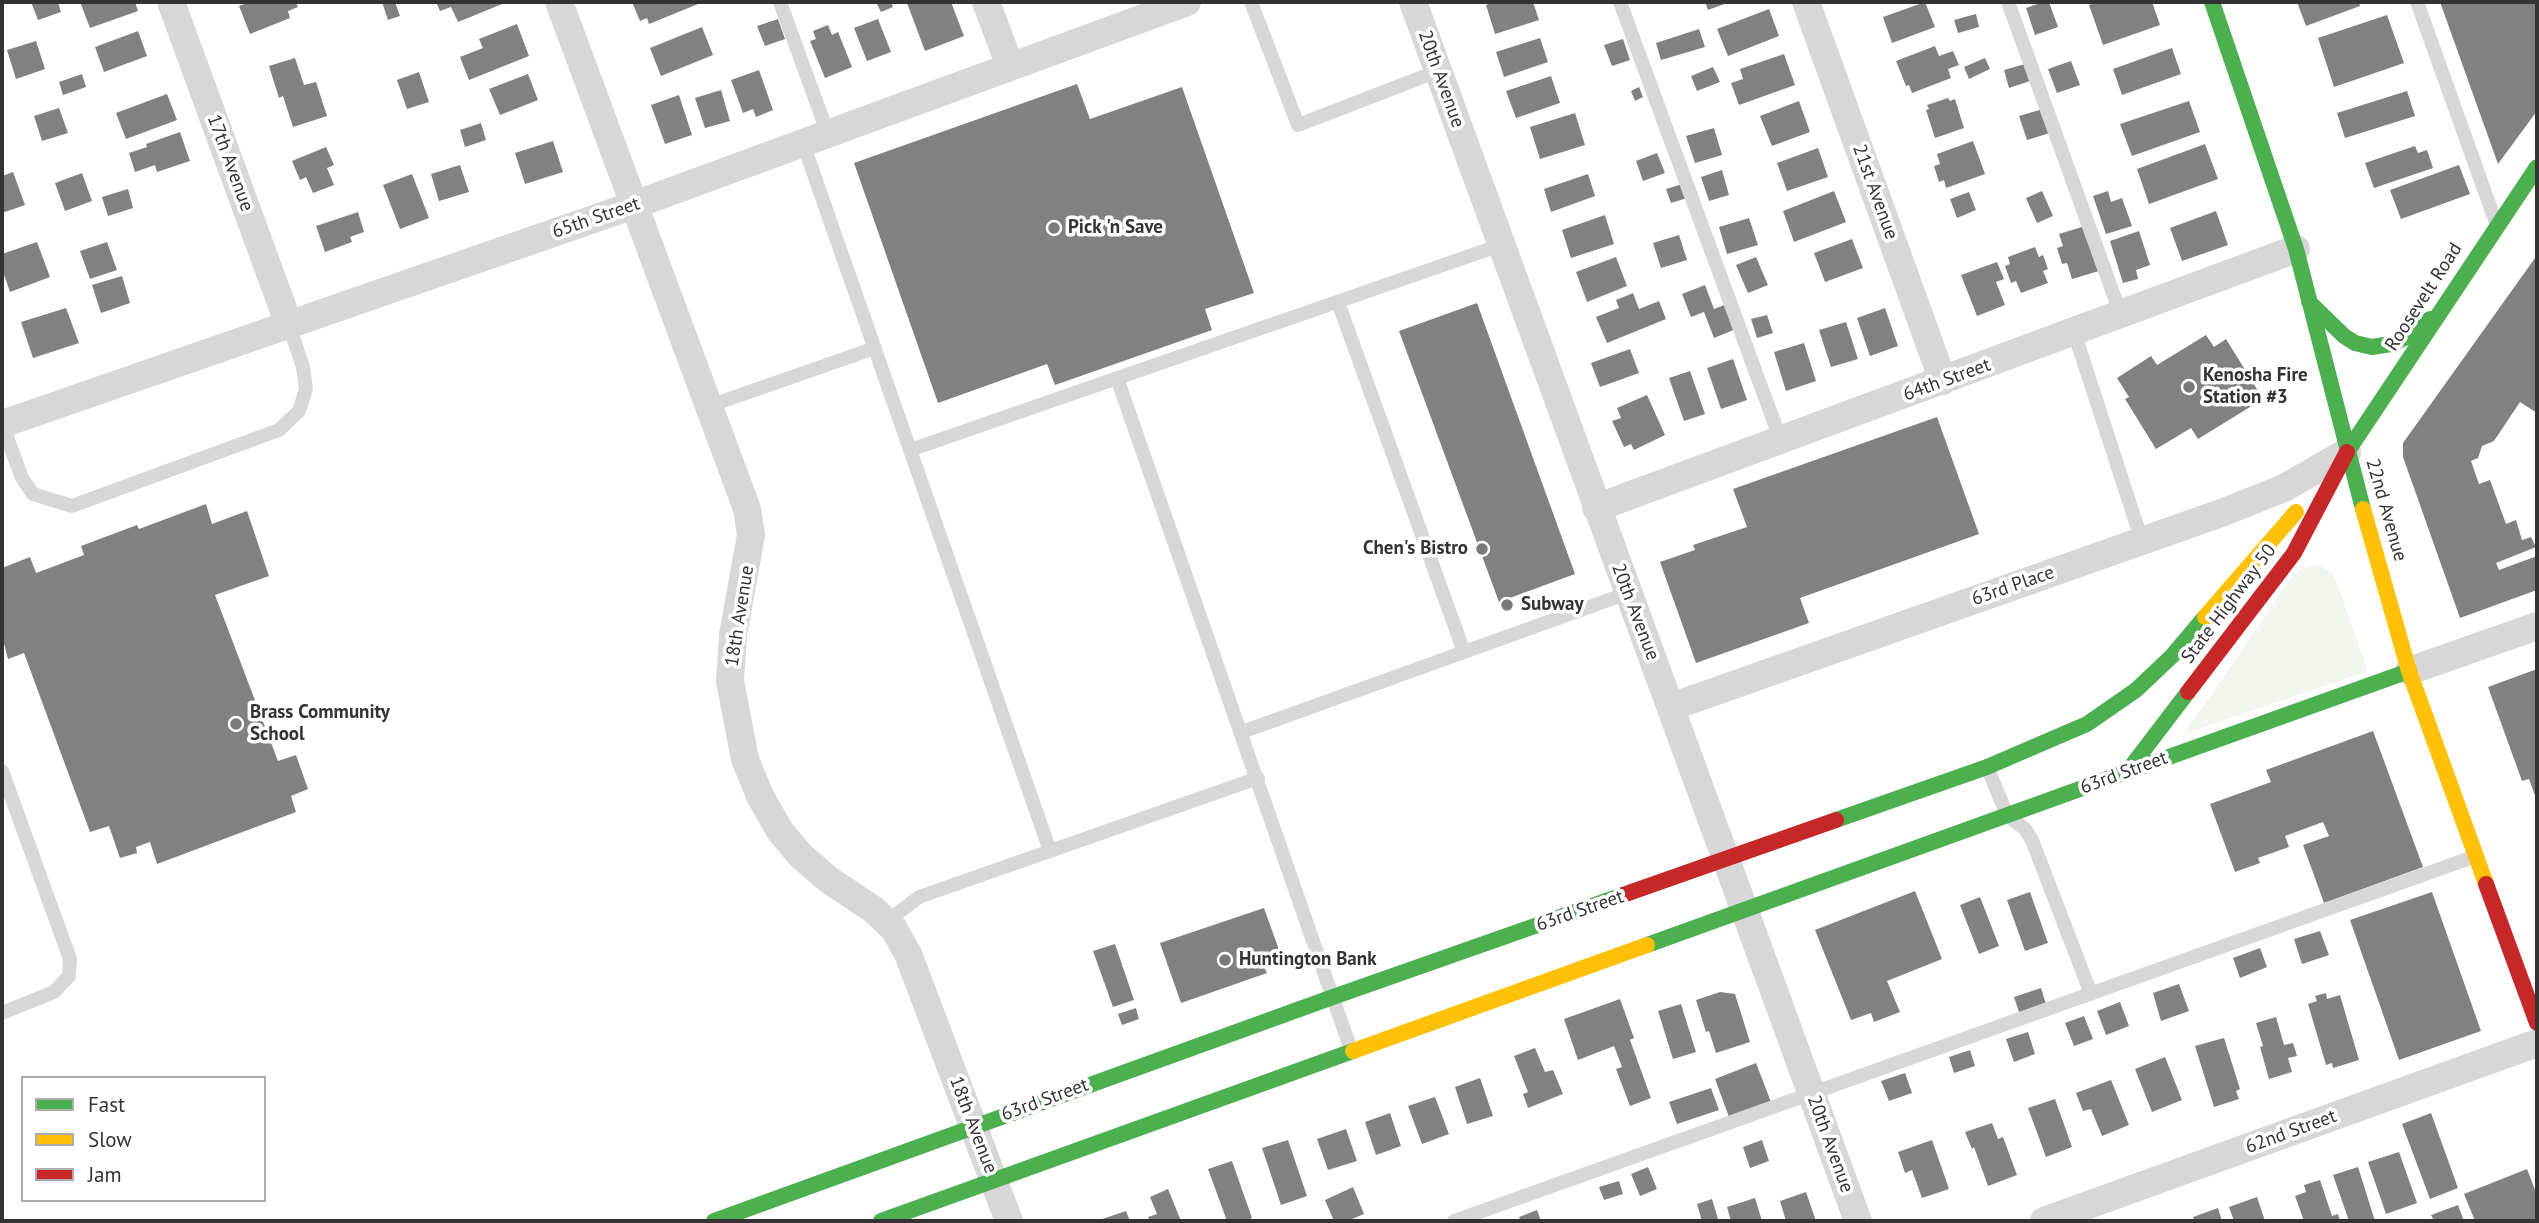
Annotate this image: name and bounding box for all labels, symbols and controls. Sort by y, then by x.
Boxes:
street label: 20th Avenue [1413,27,1469,131]
street label: 17th Avenue [202,111,258,215]
street label: 21st Avenue [1847,141,1903,243]
street label: 65th Street [549,192,643,244]
place label: Pick 'n Save [1068,217,1163,239]
marker: Pick 'n Save [1046,220,1062,236]
street label: Roosevelt Road [2381,239,2467,355]
street label: 64th Street [1900,354,1994,406]
place label: Kenosha Fire Station #3 [2203,365,2308,409]
marker: Kenosha Fire Station #3 [2181,379,2197,395]
street label: 22nd Avenue [2360,456,2412,564]
place label: Chen's Bistro [1363,538,1468,560]
street label: State Highway 50 [2177,540,2281,668]
marker: Chen's Bistro [1474,541,1490,557]
street label: 20th Avenue [1606,560,1664,664]
street label: 63rd Place [1969,561,2057,611]
street label: 18th Avenue [721,564,759,668]
place label: Subway [1521,594,1584,616]
marker: Subway [1499,597,1515,613]
place label: Brass Community School [250,702,390,746]
marker: Brass Community School [228,716,244,732]
street label: 63rd Street [2077,747,2171,799]
street label: 63rd Street [1533,885,1627,937]
place label: Huntington Bank [1239,949,1376,971]
marker: Huntington Bank [1217,952,1233,968]
street label: 18th Avenue [944,1073,1002,1177]
street label: 63rd Street [998,1074,1092,1126]
legend [21,1076,266,1202]
text: Fast [88,1091,125,1118]
street label: 20th Avenue [1802,1092,1858,1196]
street label: 62nd Street [2243,1105,2339,1159]
text: Slow [88,1126,132,1153]
text: Jam [88,1161,122,1188]

